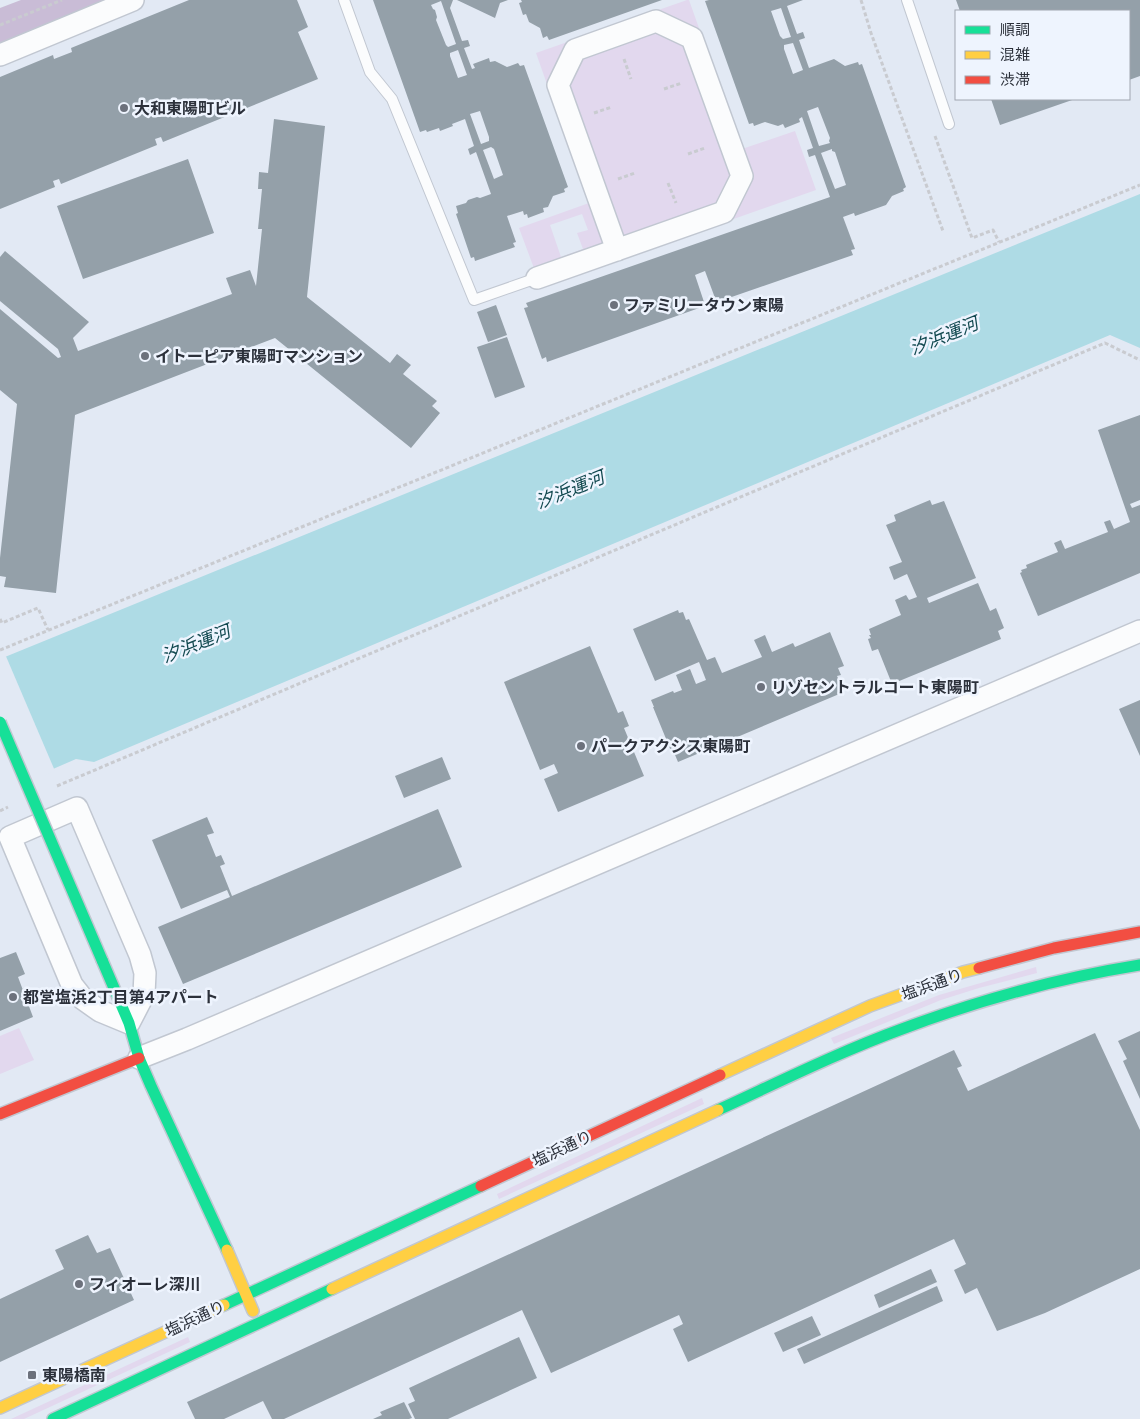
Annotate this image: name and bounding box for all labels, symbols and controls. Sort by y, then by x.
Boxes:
legend [955,10,1130,100]
text: 順調 [1000,22,1030,41]
text: 混雑 [1000,47,1030,66]
text: 渋滞 [1000,72,1030,91]
place label: 大和東陽町ビル [134,100,246,120]
marker: 大和東陽町ビル [118,102,130,114]
place label: ファミリータウン東陽 [624,297,784,317]
marker: ファミリータウン東陽 [608,299,620,311]
water label: 汐浜運河 [907,312,985,362]
place label: イトーピア東陽町マンション [155,348,363,368]
marker: イトーピア東陽町マンション [139,350,151,362]
water label: 汐浜運河 [533,466,611,516]
water label: 汐浜運河 [159,620,237,670]
place label: リゾセントラルコート東陽町 [771,679,979,699]
marker: リゾセントラルコート東陽町 [755,681,767,693]
place label: パークアクシス東陽町 [591,738,750,758]
marker: パークアクシス東陽町 [575,740,587,752]
street label: 塩浜通り [899,966,966,1006]
place label: 都営塩浜2丁目第4アパート [23,988,219,1009]
marker: 都営塩浜2丁目第4アパート [7,991,19,1003]
street label: 塩浜通り [530,1127,596,1172]
place label: フィオーレ深川 [89,1276,201,1296]
marker: フィオーレ深川 [73,1278,85,1290]
street label: 塩浜通り [163,1297,229,1342]
place label: 東陽橋南 [42,1367,106,1387]
marker: 東陽橋南 [26,1369,38,1381]

